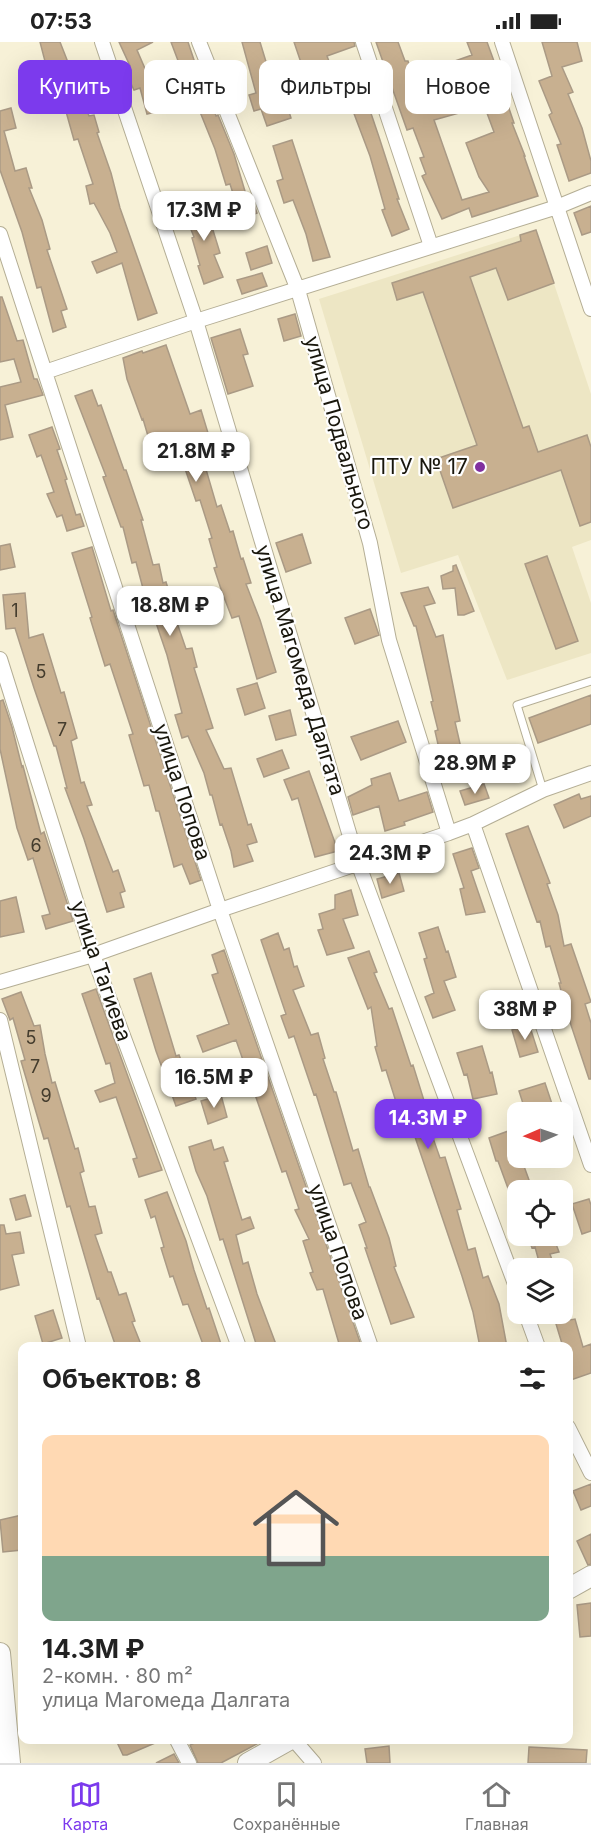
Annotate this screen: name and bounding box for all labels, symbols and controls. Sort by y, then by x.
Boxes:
text: 07:53 [30,8,92,34]
chip: Купить [18,60,132,114]
chip: Снять [144,60,247,114]
chip: Фильтры [259,60,393,114]
chip: Новое [405,60,511,114]
pin: 17.3M ₽ [149,191,259,242]
text: 17.3M ₽ [166,198,242,222]
street label: улица Подвального [300,333,379,533]
pin: 21.8M ₽ [141,432,251,483]
text: 21.8M ₽ [157,439,235,463]
place label: ПТУ № 17 [370,454,468,479]
marker: ПТУ № 17 [473,460,487,474]
street label: улица Магомеда Далгата [250,542,351,798]
pin: 18.8M ₽ [115,586,225,637]
text: 18.8M ₽ [131,593,209,617]
house number: 1 [11,600,19,621]
house number: 5 [36,661,46,682]
house number: 7 [57,719,67,740]
street label: улица Попова [149,720,216,863]
pin: 28.9M ₽ [420,744,530,795]
text: 28.9M ₽ [434,751,516,775]
pin: 24.3M ₽ [335,834,445,885]
house number: 6 [30,835,42,856]
text: 24.3M ₽ [349,841,431,865]
street label: улица Тагиева [66,897,137,1044]
pin: 38M ₽ [483,990,567,1041]
text: 38M ₽ [493,997,557,1021]
house number: 5 [26,1027,36,1048]
house number: 7 [30,1056,40,1077]
pin: 16.5M ₽ [159,1058,269,1109]
text: 16.5M ₽ [175,1065,253,1089]
house number: 9 [40,1085,52,1106]
pin: 14.3M ₽ [373,1099,483,1150]
north arrow [507,1102,573,1168]
map controls [507,1102,573,1324]
text: 14.3M ₽ [389,1106,467,1130]
street label: улица Попова [303,1180,373,1323]
button: locate [507,1180,573,1246]
button: layers [507,1258,573,1324]
icon: filters [516,1362,549,1395]
text: Объектов: 8 [42,1363,202,1394]
icon: home [242,1474,350,1582]
text: 14.3M ₽ [42,1633,144,1664]
text: 2-комн. · 80 m² [42,1664,193,1688]
text: улица Магомеда Далгата [42,1688,290,1712]
tab: Карта [62,1778,108,1834]
tab: Сохранённые [233,1778,340,1834]
tab: Главная [465,1778,529,1834]

